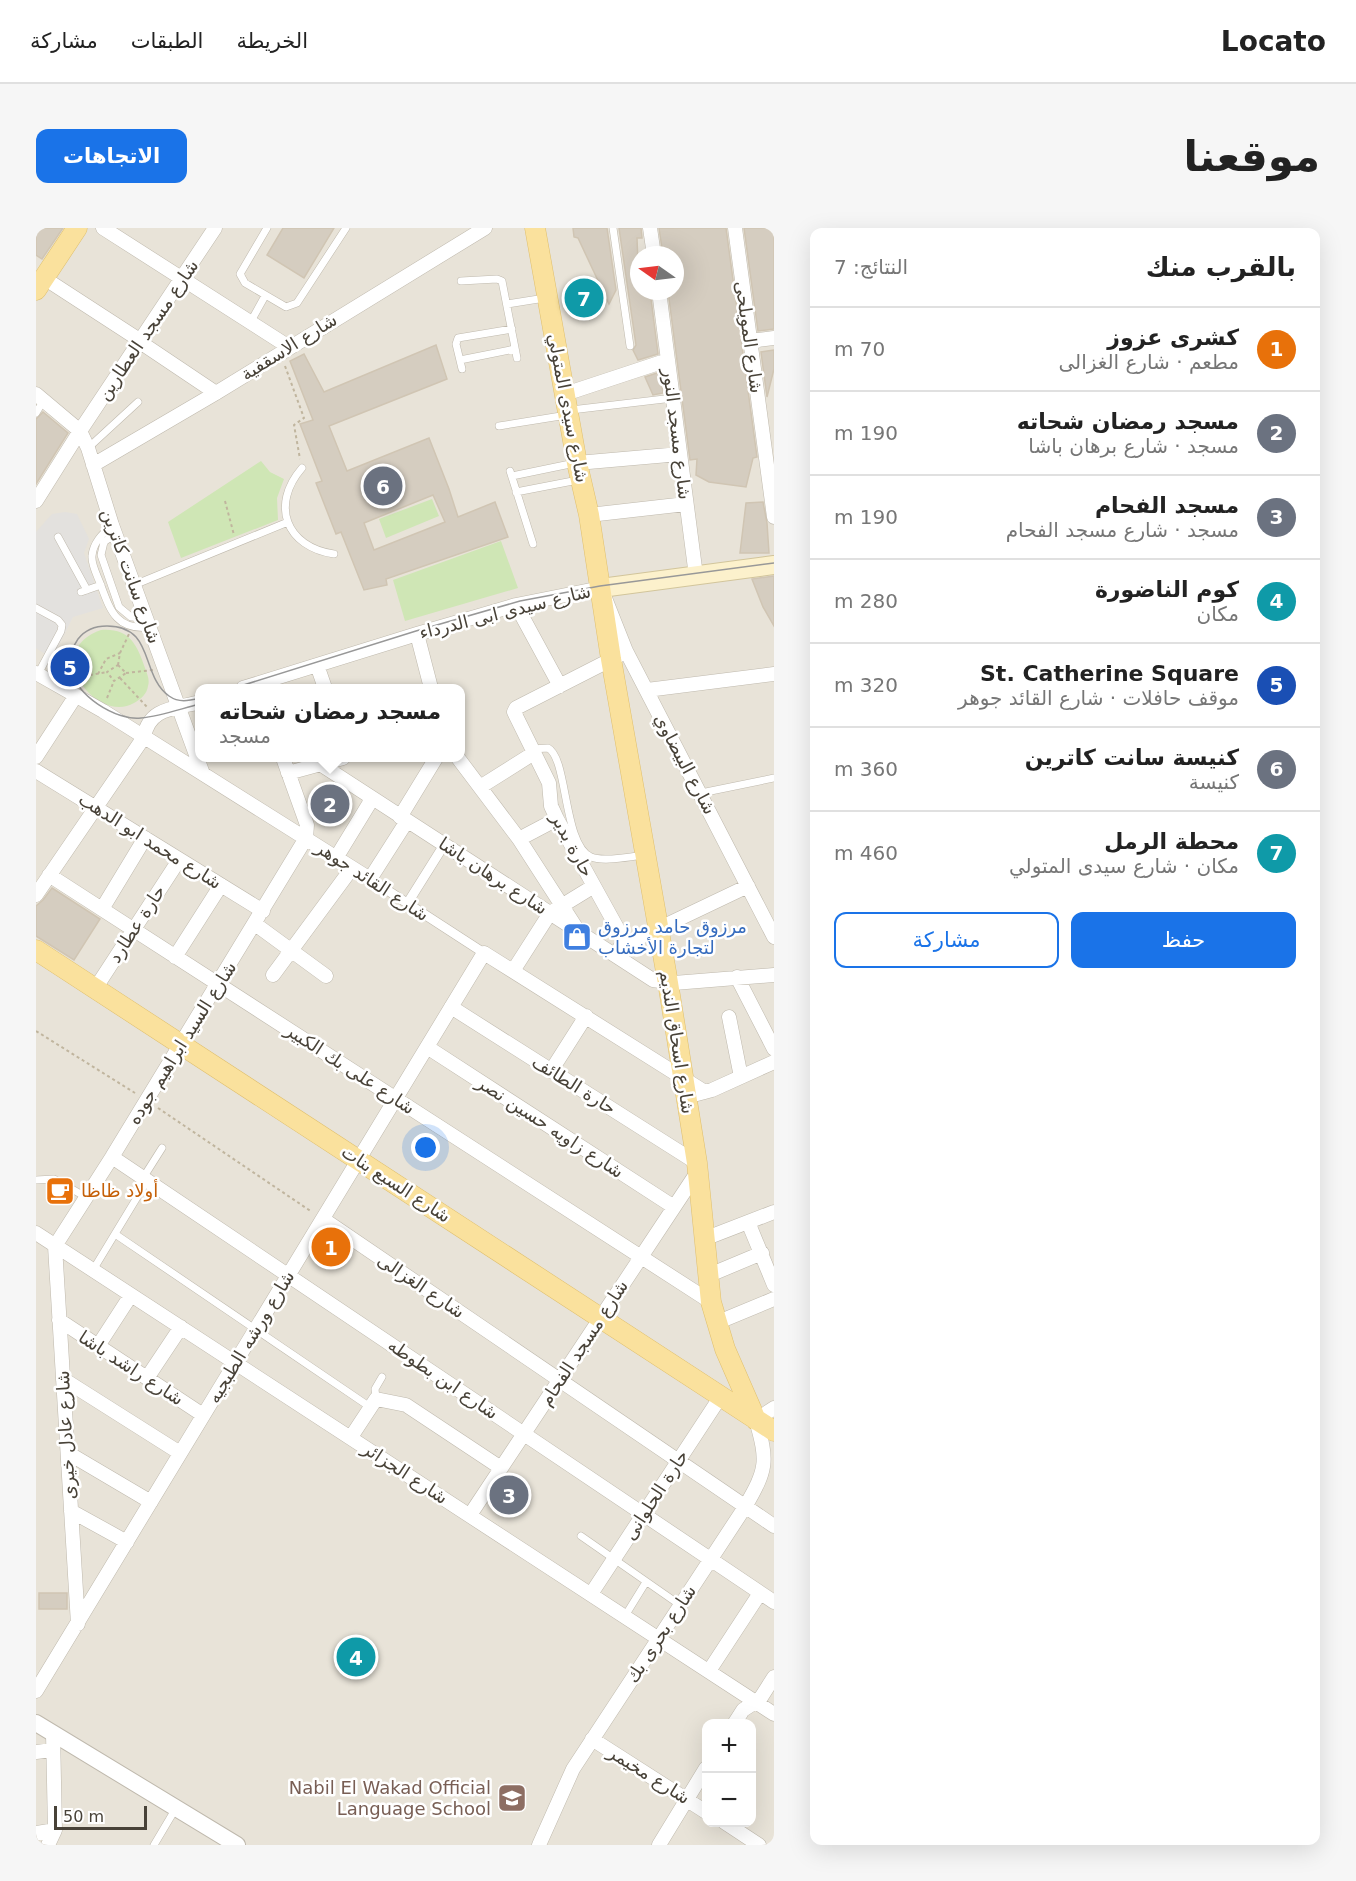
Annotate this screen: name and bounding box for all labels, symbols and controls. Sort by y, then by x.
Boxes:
text: Locato [1221,25,1326,58]
text: مشاركة [30,29,98,53]
text: الطبقات [131,29,203,53]
text: الخريطة [236,29,308,53]
button: الاتجاهات [36,129,187,183]
text: موقعنا [1184,132,1320,181]
north arrow [630,246,684,300]
text: بالقرب منك [1146,252,1296,282]
street label: شارع مسجد العطارين [93,255,203,405]
text: النتائج: 7 [834,255,908,279]
pin: 7 [564,276,604,320]
street label: شارع المويلحى [730,279,768,395]
street label: شارع الاسقفية [237,309,341,385]
text: كشرى عزوز [1107,325,1239,350]
street label: شارع سيدى المتولي [543,331,593,485]
text: 70 m [834,337,885,361]
text: 1 [1270,337,1283,361]
text: مطعم · شارع الغزالى [1058,350,1239,374]
street label: شارع مسجد النور [658,366,696,501]
text: مسجد رمضان شحاته [1017,409,1239,434]
text: 190 m [834,421,898,445]
text: 2 [1270,421,1283,445]
text: مسجد · شارع برهان باشا [1028,434,1239,458]
pin: 6 [364,464,402,508]
text: مسجد الفحام [1095,493,1239,518]
street label: شارع سانت كاترين [96,505,166,647]
text: 190 m [834,505,898,529]
text: 3 [1270,505,1283,529]
text: مسجد · شارع مسجد الفحام [1006,518,1239,542]
text: كوم الناضورة [1095,577,1239,602]
street label: شارع سيدى ابى الدرداء [417,580,593,644]
text: 280 m [834,589,898,613]
text: 4 [1270,589,1283,613]
text: مكان [1196,602,1239,626]
pin: 5 [51,644,90,690]
text: St. Catherine Square [980,661,1239,686]
text: 320 m [834,673,898,697]
text: 5 [1270,673,1283,697]
popup [195,684,465,762]
text: موقف حافلات · شارع القائد جوهر [958,686,1239,710]
text: مسجد رمضان شحاته [219,699,441,724]
street label: شارع البيضاوي [649,710,721,818]
text: مسجد [219,724,271,748]
text: كنيسة سانت كاترين [1025,745,1239,770]
text: 360 m [834,757,898,781]
text: 6 [1270,757,1283,781]
text: كنيسة [1189,770,1239,794]
pin: 2 [310,782,350,826]
street label: شارع محمد ابو الدهب [74,788,226,894]
street label: حارة بدير [545,808,598,881]
text: محطة الرمل [1104,829,1239,854]
street label: شارع برهان باشا [434,833,552,919]
street label: شارع القائد جوهر [310,836,433,926]
text: 460 m [834,841,898,865]
text: 7 [1270,841,1283,865]
text: مكان · شارع سيدى المتولي [1009,854,1239,878]
street label: حارة عطارد [104,881,169,966]
button: مشاركة [834,912,1059,968]
button: حفظ [1071,912,1296,968]
place label: مرزوق حامد مرزوق لتجارة الأخشاب [598,916,747,958]
shop icon: مرزوق حامد مرزوق لتجارة الأخشاب [561,921,593,953]
street label: شارع السيد ابراهيم جوده [123,957,241,1129]
street label: شارع اسحاق النديم [655,969,699,1115]
street label: شارع على بك الكبير [280,1018,419,1119]
street label: حارة الطائف [528,1051,620,1119]
street label: شارع زاويه حسين نصر [471,1071,628,1183]
your location [411,1133,440,1162]
street label: شارع السبع بنات [337,1140,455,1228]
cafe icon: أولاد ظاظا [44,1175,76,1207]
place label: أولاد ظاظا [81,1179,158,1202]
pin: 1 [312,1224,350,1270]
street label: شارع الغزالى [373,1249,469,1323]
street label: شارع ورشه الطبجيه [203,1267,299,1407]
street label: شارع مسجد الفحام [535,1276,633,1410]
street label: شارع راشد باشا [74,1326,188,1410]
street label: شارع ابن بطوطه [384,1334,502,1424]
street label: شارع عادل خيرى [52,1370,80,1500]
street label: شارع الجزائر [357,1437,452,1509]
street label: حارة الحلوانى [619,1446,693,1544]
pin: 3 [490,1472,528,1518]
street label: شارع بحرى بك [621,1581,701,1687]
pin: 4 [336,1634,376,1680]
map controls [702,1719,756,1827]
button: + [702,1719,756,1773]
street label: شارع مخيمر [603,1741,694,1809]
button: − [702,1773,756,1827]
place label: Nabil El Wakad Official Language School [289,1777,491,1819]
school or university icon: Nabil El Wakad Official Language School [496,1782,528,1814]
scale bar [54,1803,147,1830]
text: 50 m [63,1807,104,1826]

